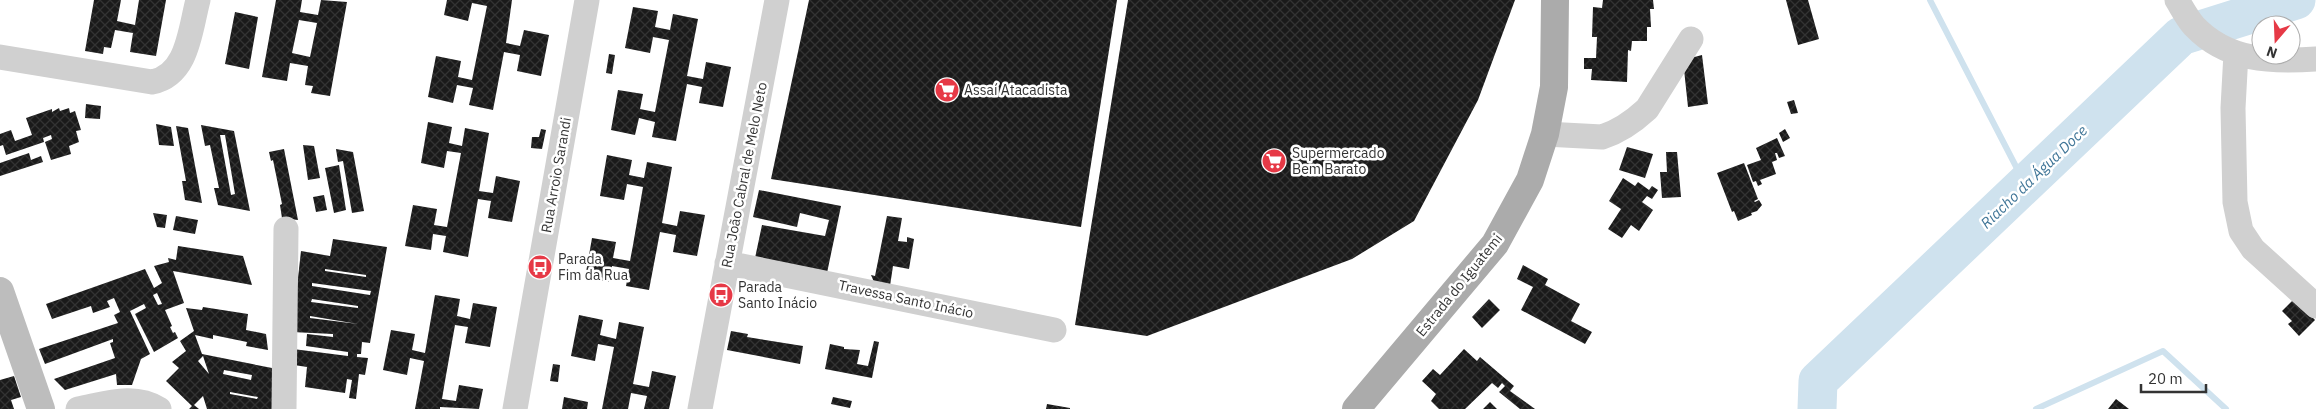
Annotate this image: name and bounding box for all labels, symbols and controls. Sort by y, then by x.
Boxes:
north arrow [2251,15,2301,65]
text: N [2264,42,2279,62]
supermarket icon: Assaí Atacadista [934,77,960,103]
street label: Rua João Cabral de Melo Neto [717,81,771,269]
place label: Assaí Atacadista [964,81,1068,99]
street label: Rua Arroio Sarandi [537,116,575,234]
water label: Riacho da Água Doce [1976,121,2091,233]
place label: Supermercado Bem Barato [1292,144,1385,178]
supermarket icon: Supermercado Bem Barato [1261,148,1287,174]
street label: Estrada do Iguatemi [1412,230,1506,340]
place label: Parada Fim da Rua [558,250,629,284]
bus stop icon: Parada Fim da Rua [527,254,553,280]
street label: Travessa Santo Inácio [837,276,975,322]
place label: Parada Santo Inácio [738,278,817,312]
bus stop icon: Parada Santo Inácio [708,282,734,308]
scale bar [2141,362,2206,394]
text: 20 m [2148,369,2183,388]

